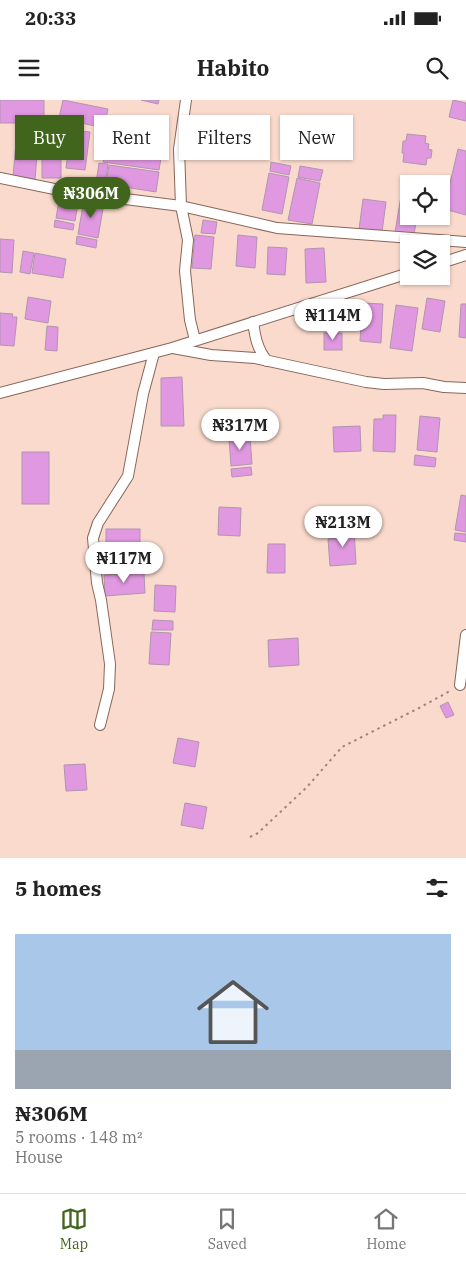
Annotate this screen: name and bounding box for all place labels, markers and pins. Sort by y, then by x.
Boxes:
pin: ₦306M [56,176,126,219]
pin: ₦114M [298,298,368,341]
pin: ₦317M [205,408,275,451]
pin: ₦213M [308,506,378,548]
pin: ₦117M [89,542,159,584]

